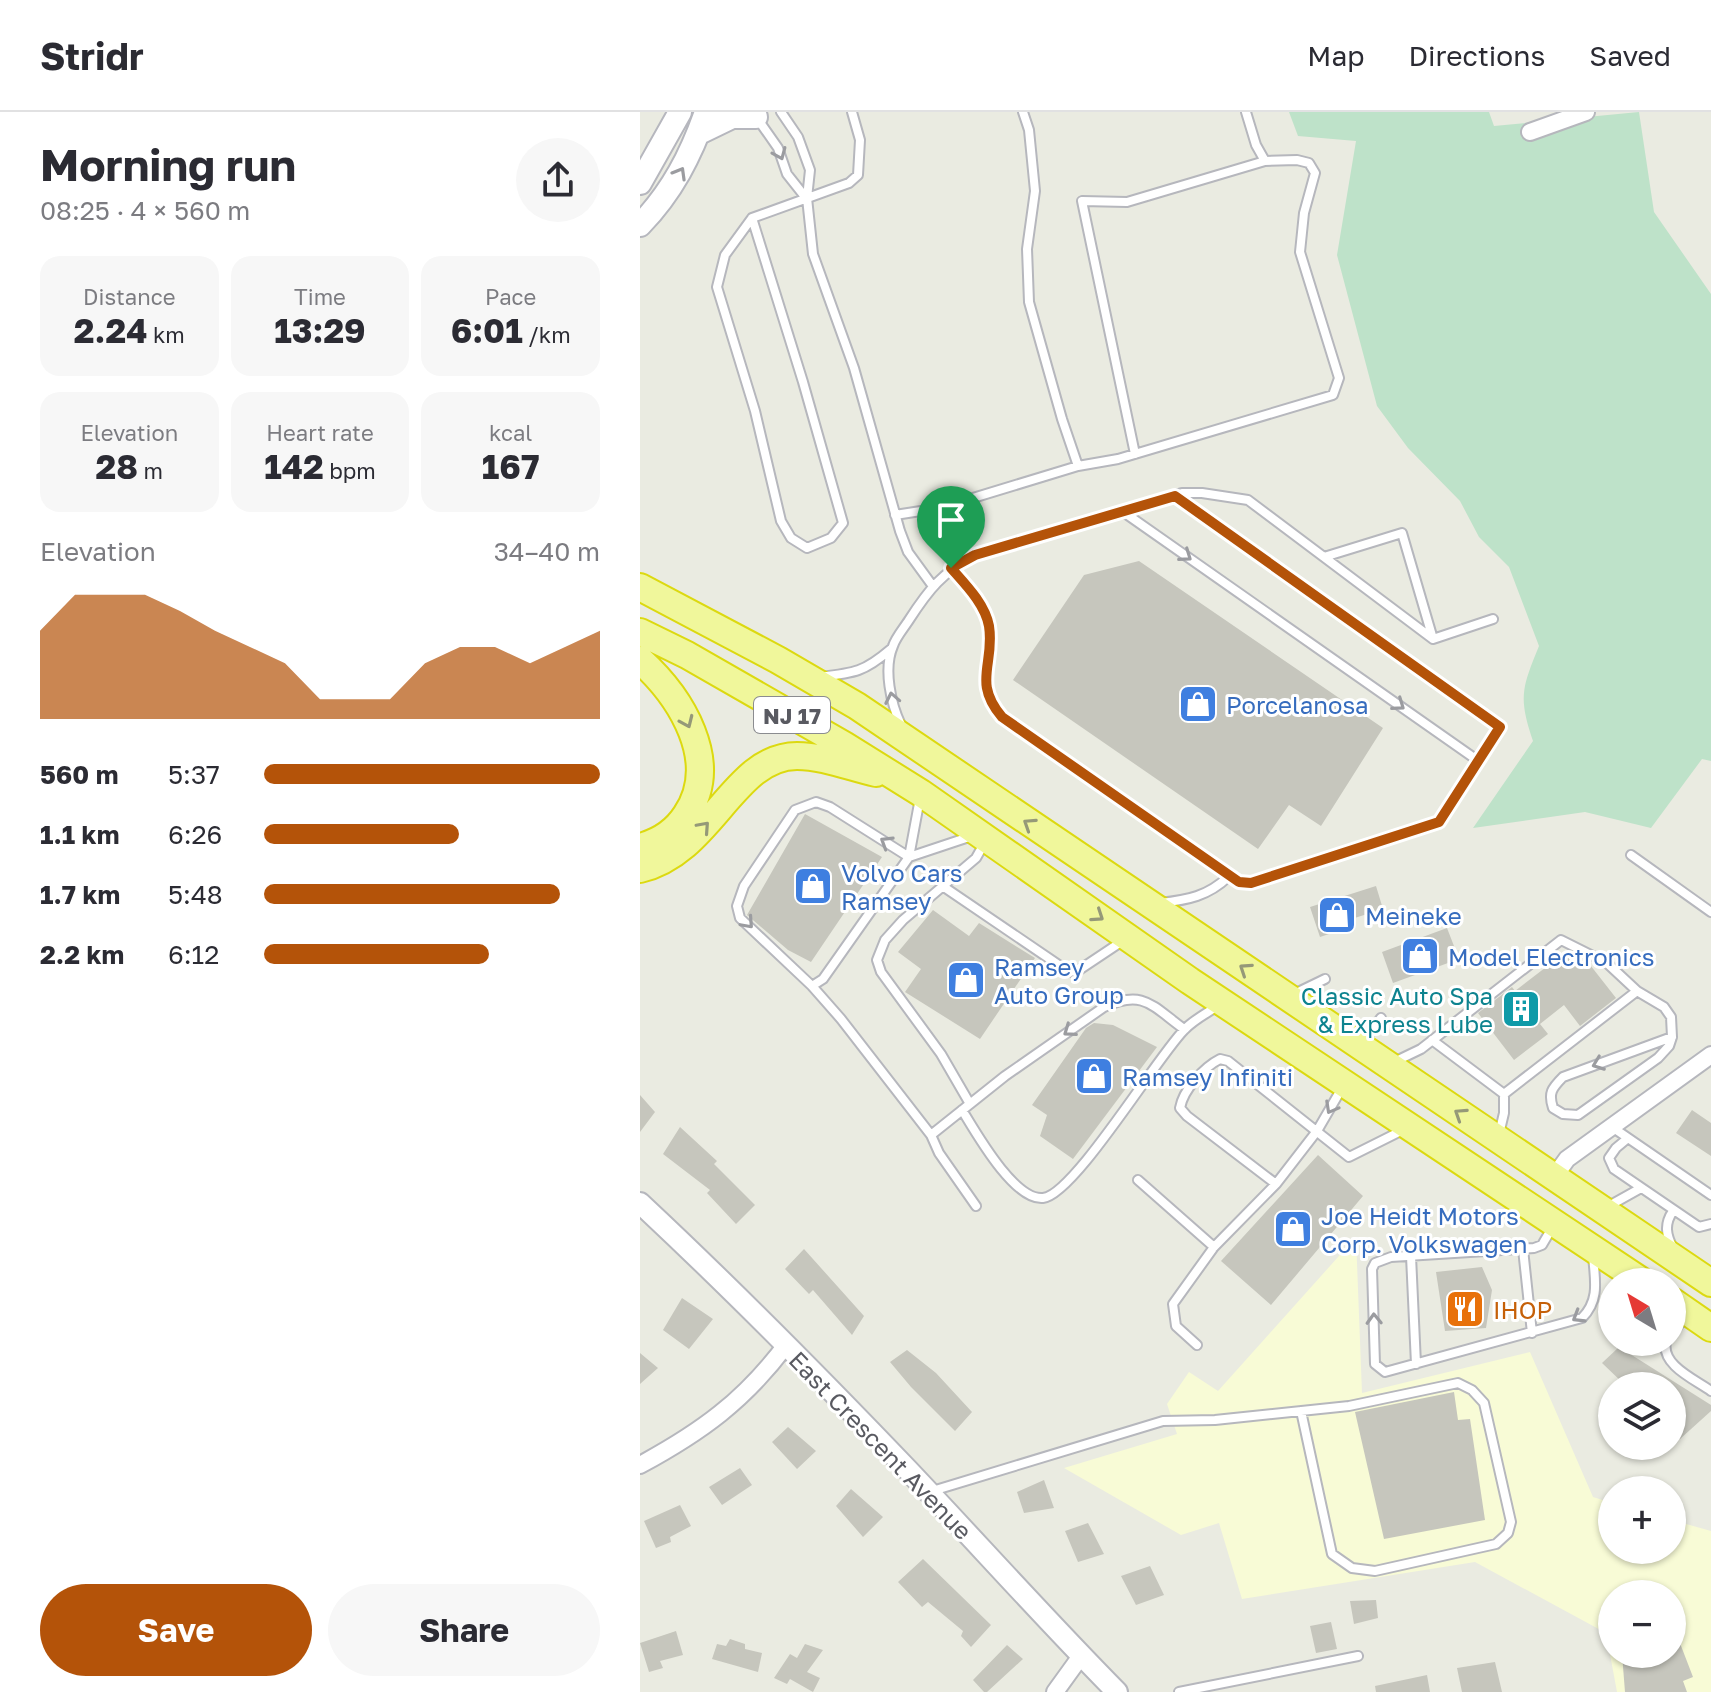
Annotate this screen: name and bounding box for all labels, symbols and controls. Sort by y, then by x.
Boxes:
text: Stridr [40,33,144,78]
text: Map [1307,39,1364,72]
text: Directions [1408,39,1545,72]
text: Saved [1589,39,1671,72]
text: Morning run [40,138,296,191]
button: share [516,138,600,222]
one-way arrow [770,146,786,161]
one-way arrow [670,167,686,182]
text: 08:25 · 4 × 560 m [40,195,250,226]
text: Distance [83,283,176,310]
text: Time [294,283,346,310]
text: Pace [485,283,536,310]
text: 2.24 [74,310,147,350]
text: 13:29 [274,310,366,350]
text: 6:01 [451,310,523,350]
text: km [147,321,185,348]
text: /km [523,321,571,348]
text: Elevation [80,419,178,446]
text: Heart rate [266,419,374,446]
text: kcal [489,419,532,446]
text: 28 [96,446,138,486]
text: 142 [264,446,324,486]
text: 167 [482,446,539,486]
text: m [138,457,163,484]
text: bpm [324,457,376,484]
pin [917,486,985,568]
icon: arrive [929,498,973,542]
text: Elevation [40,536,156,567]
text: 34–40 m [494,536,600,567]
one-way arrow [1177,546,1191,561]
shop icon: Porcelanosa [1177,683,1219,725]
place label: Porcelanosa [1226,690,1369,719]
one-way arrow [884,691,901,704]
one-way arrow [1390,695,1404,710]
road number: NJ 17 [754,697,830,733]
one-way arrow [677,713,693,728]
text: 560 m [40,759,119,790]
text: 5:37 [168,759,220,790]
one-way arrow [1023,818,1038,833]
text: 1.1 km [40,819,119,850]
text: 6:26 [168,819,222,850]
one-way arrow [695,822,709,837]
one-way arrow [880,837,895,852]
place label: Volvo Cars Ramsey [841,858,963,915]
shop icon: Volvo Cars Ramsey [792,865,834,907]
text: 1.7 km [40,879,120,910]
text: 5:48 [168,879,223,910]
shop icon: Meineke [1316,894,1358,936]
place label: Meineke [1365,901,1462,930]
one-way arrow [1089,906,1103,921]
one-way arrow [738,914,753,928]
shop icon: Model Electronics [1399,935,1441,977]
text: 2.2 km [40,939,124,970]
text: 6:12 [168,939,219,970]
place label: Model Electronics [1448,942,1655,971]
place label: Ramsey Auto Group [994,952,1124,1009]
shop icon: Ramsey Auto Group [945,959,987,1001]
one-way arrow [1240,963,1254,978]
place label: Classic Auto Spa & Express Lube [1301,981,1493,1038]
building icon: Classic Auto Spa & Express Lube [1500,988,1542,1030]
one-way arrow [1063,1021,1077,1036]
one-way arrow [1592,1054,1606,1071]
shop icon: Ramsey Infiniti [1073,1055,1115,1097]
place label: Ramsey Infiniti [1122,1062,1293,1091]
one-way arrow [1325,1099,1340,1114]
one-way arrow [1455,1109,1469,1124]
place label: Joe Heidt Motors Corp. Volkswagen [1321,1201,1528,1258]
shop icon: Joe Heidt Motors Corp. Volkswagen [1272,1208,1314,1250]
north arrow [1598,1268,1686,1356]
map controls [1598,1268,1686,1668]
restaurant icon: IHOP [1444,1288,1486,1330]
place label: IHOP [1493,1295,1552,1324]
one-way arrow [1572,1307,1587,1323]
one-way arrow [1365,1312,1382,1325]
street label: East Crescent Avenue [784,1345,978,1545]
button: layers [1598,1372,1686,1460]
button: + [1598,1476,1686,1564]
button: − [1598,1580,1686,1668]
button: Save [40,1584,312,1676]
button: Share [328,1584,600,1676]

